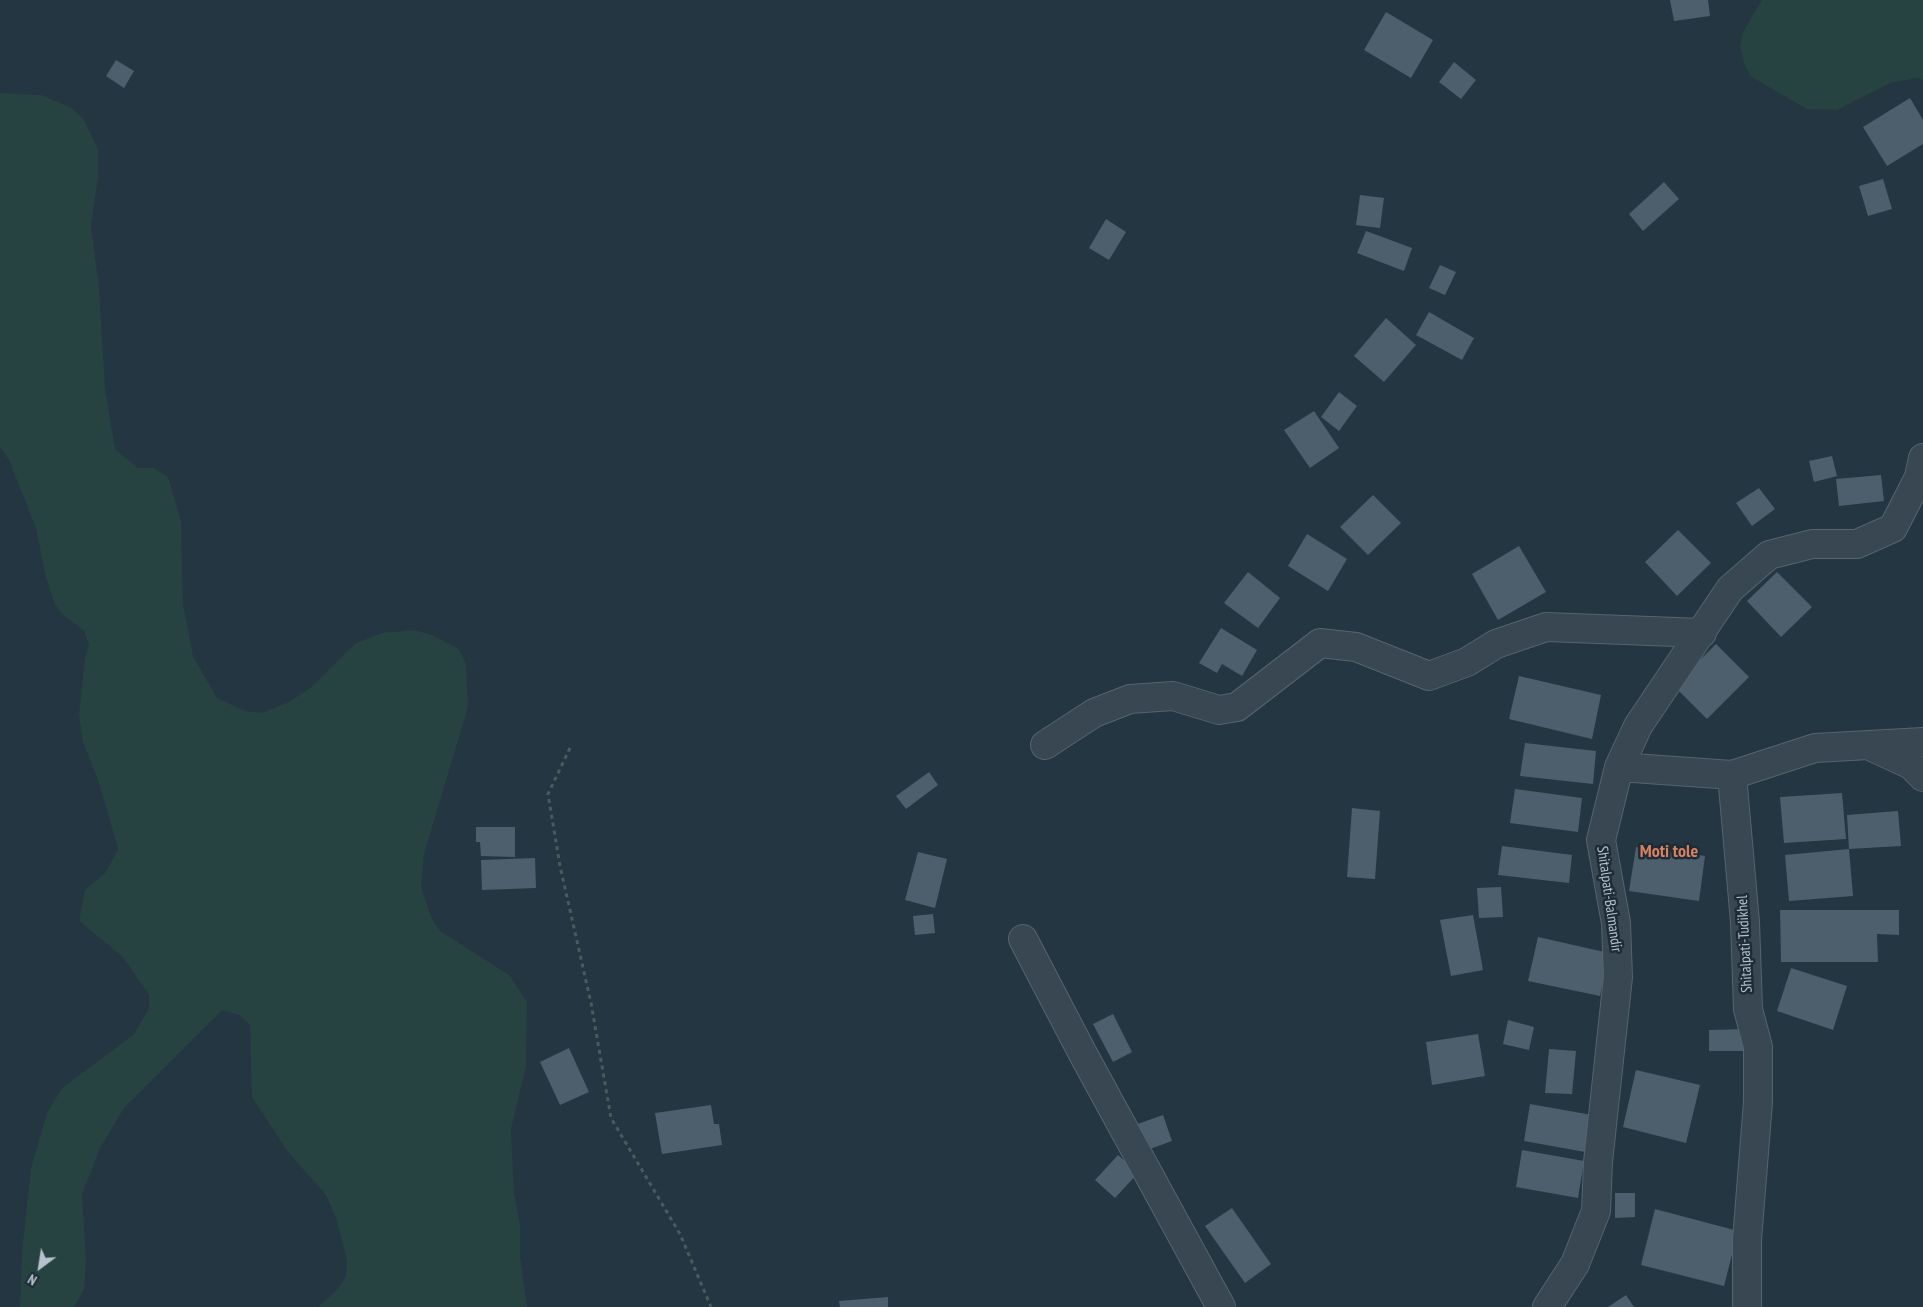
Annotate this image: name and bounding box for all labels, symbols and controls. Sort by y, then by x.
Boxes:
district label: Moti tole [1640,841,1698,863]
street label: Shitalpati-Balmandir [1593,845,1625,953]
street label: Shitalpati-Tudikhel [1733,895,1757,993]
north arrow [15,1242,65,1292]
text: N [24,1270,40,1290]

